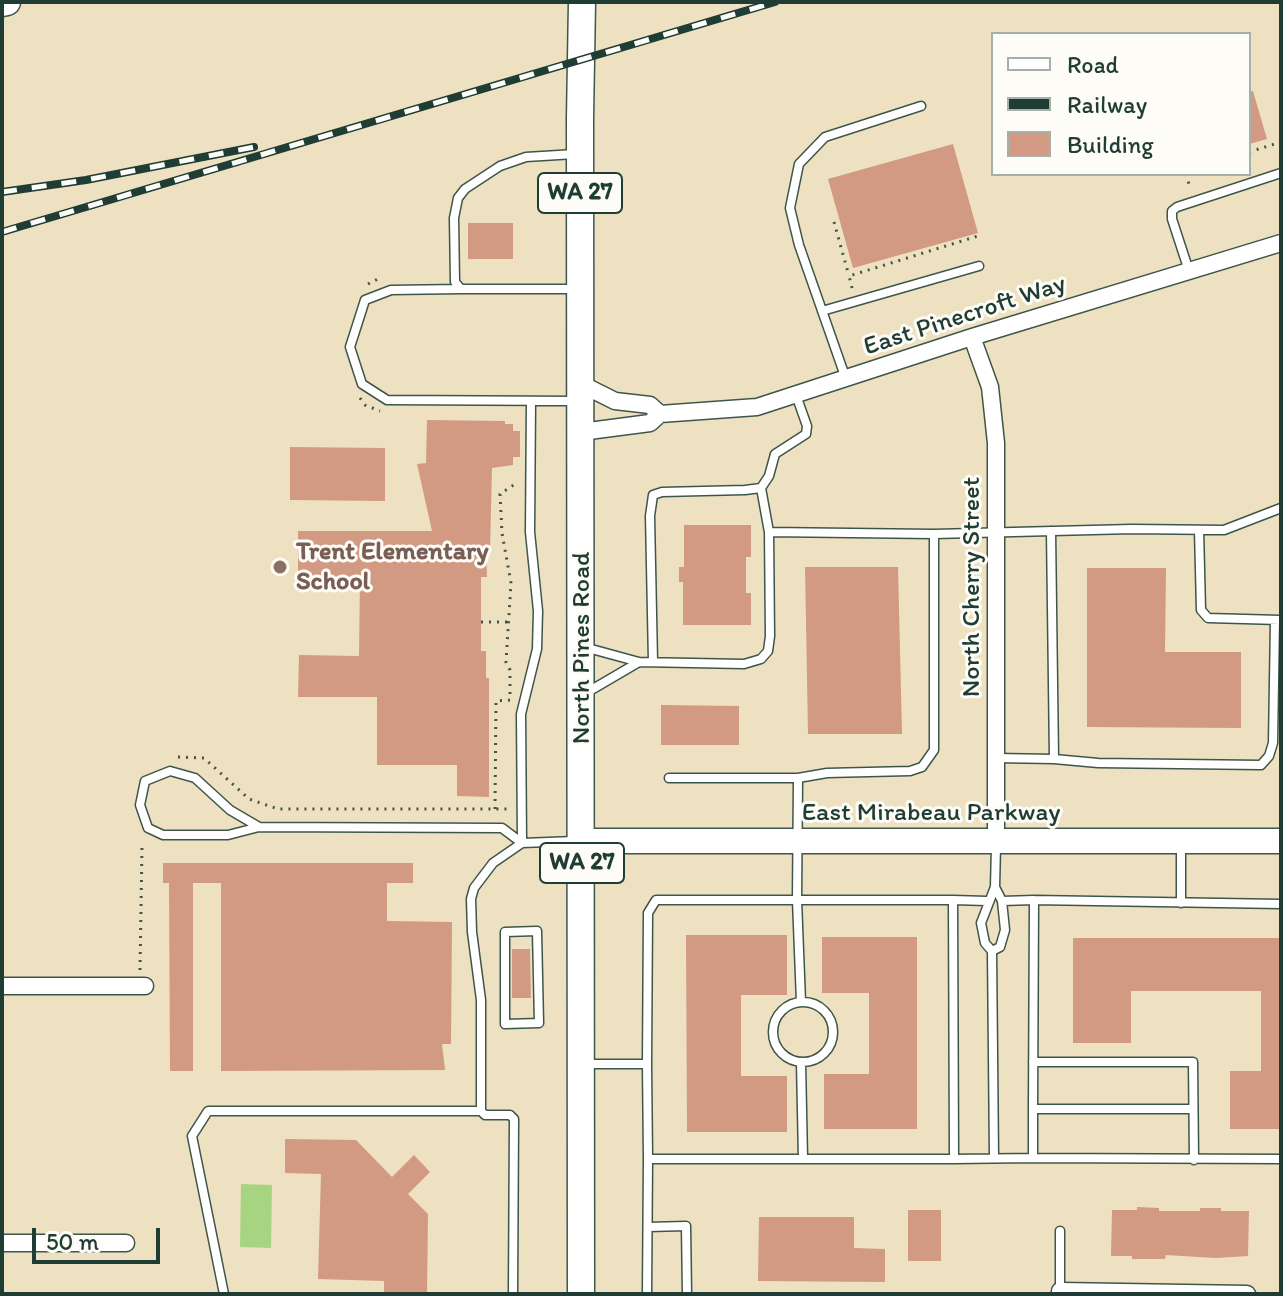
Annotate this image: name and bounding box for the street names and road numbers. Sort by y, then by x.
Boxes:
road number: WA 27 [538,173,622,213]
street label: East Pinecroft Way [860,269,1070,363]
street label: North Cherry Street [956,477,988,697]
street label: North Pines Road [566,552,598,744]
street label: East Mirabeau Parkway [802,797,1060,829]
road number: WA 27 [540,843,624,883]

